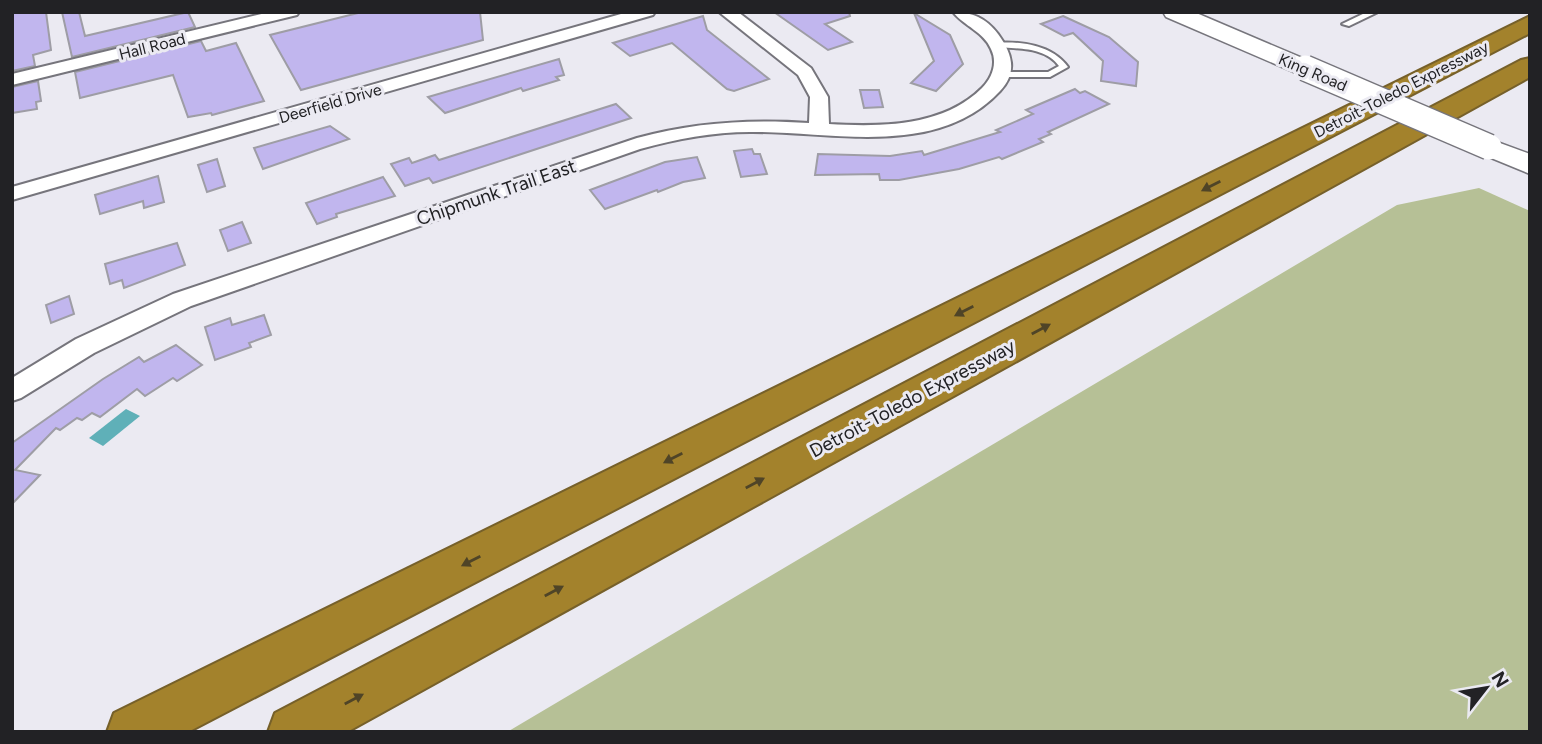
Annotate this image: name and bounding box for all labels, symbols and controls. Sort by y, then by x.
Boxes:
street label: Hall Road [117,29,187,64]
street label: Detroit-Toledo Expressway [1311,37,1492,142]
street label: King Road [1276,50,1350,95]
street label: Deerfield Drive [277,80,384,127]
street label: Chipmunk Trail East [413,154,579,231]
one-way arrow [1201,181,1221,192]
one-way arrow [954,306,974,317]
one-way arrow [1031,323,1051,335]
street label: Detroit-Toledo Expressway [805,334,1019,462]
one-way arrow [663,452,683,464]
one-way arrow [745,477,764,489]
one-way arrow [460,554,480,566]
one-way arrow [545,585,564,597]
north arrow [1451,653,1521,723]
text: N [1487,667,1514,692]
one-way arrow [344,694,364,705]

